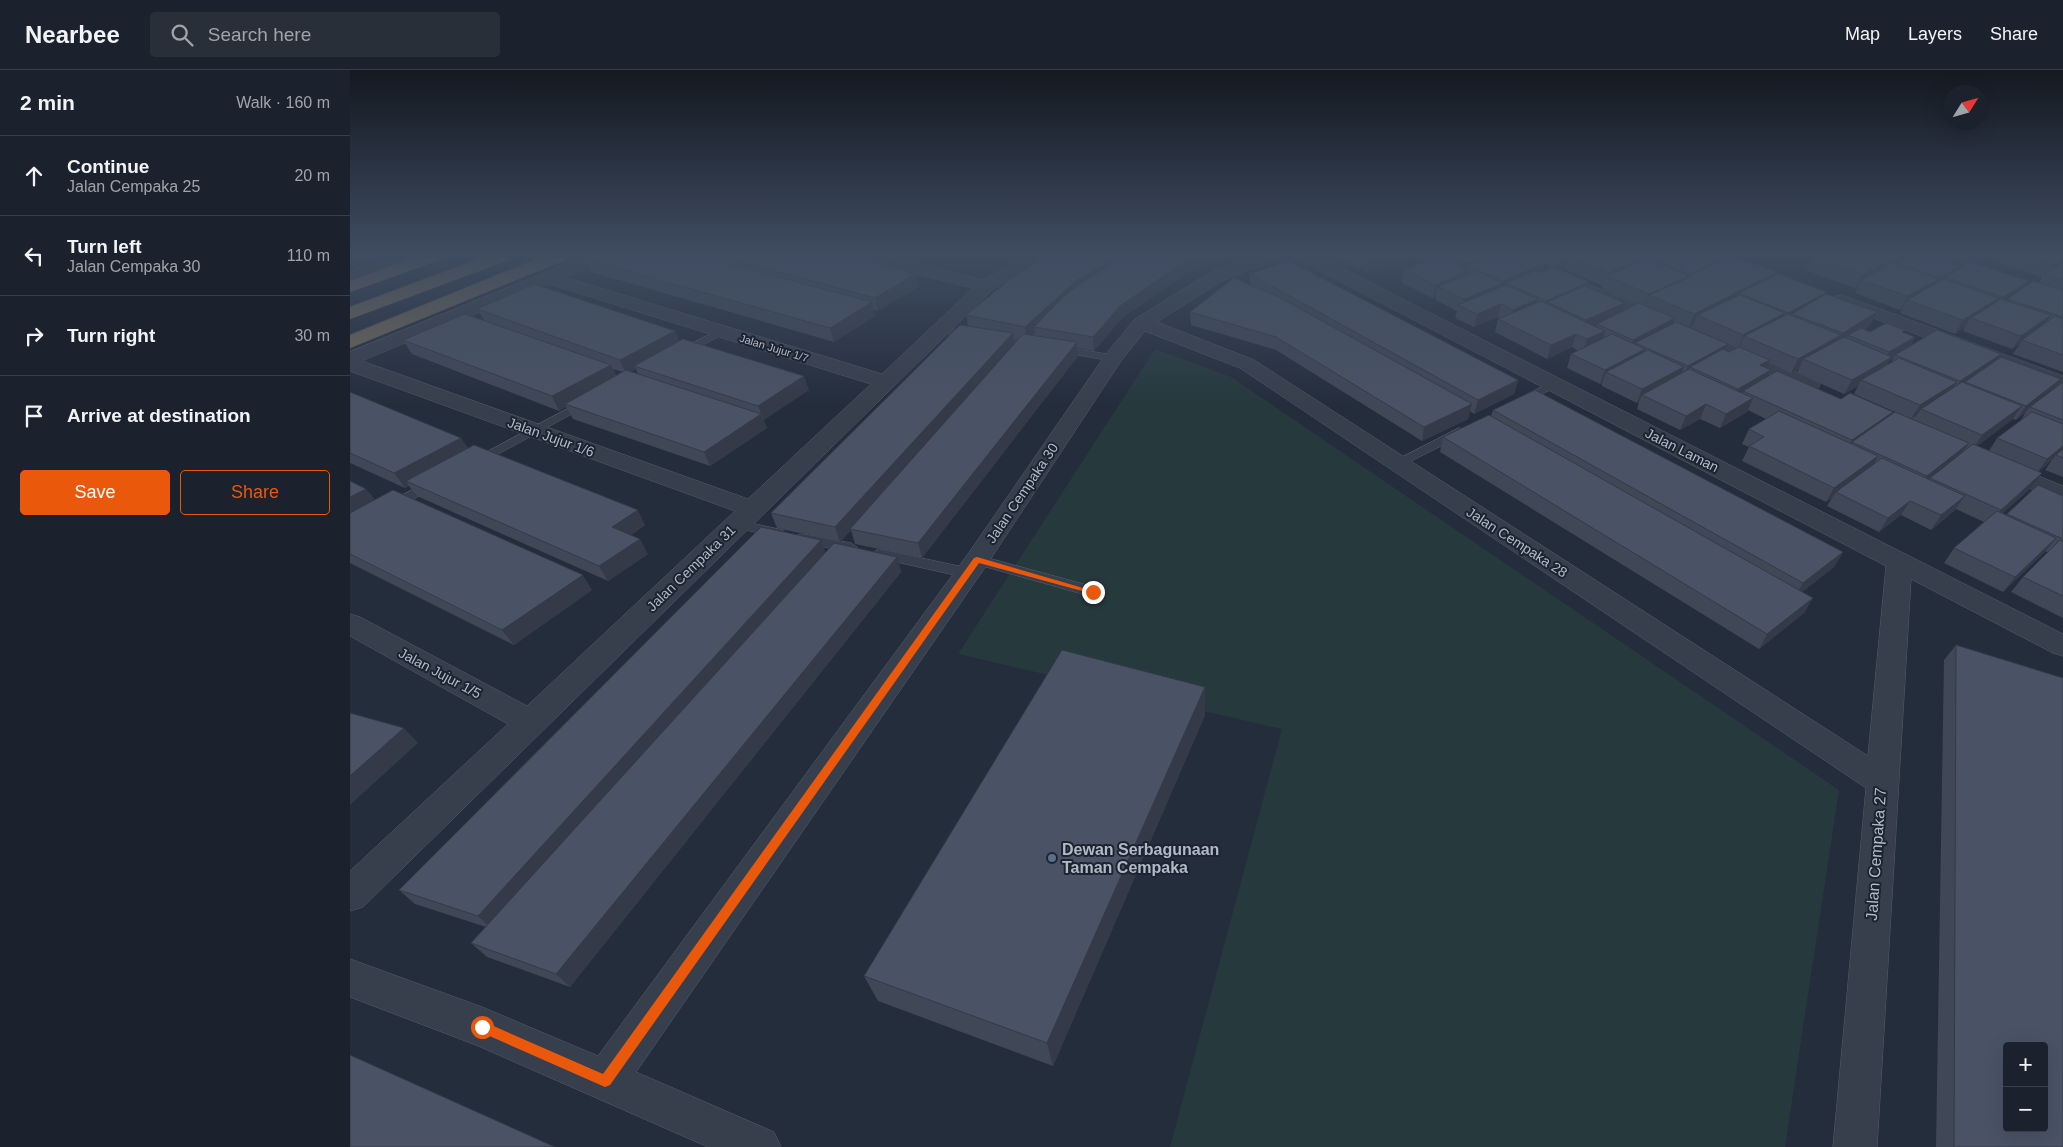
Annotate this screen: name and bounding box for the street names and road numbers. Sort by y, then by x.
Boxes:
street label: Jalan Jujur 1/7 [738,332,810,364]
street label: Jalan Jujur 1/6 [505,414,597,460]
street label: Jalan Laman [1643,425,1721,475]
street label: Jalan Cempaka 30 [983,440,1061,546]
street label: Jalan Cempaka 28 [1464,503,1570,581]
street label: Jalan Cempaka 31 [643,522,739,614]
street label: Jalan Jujur 1/5 [396,645,484,702]
street label: Jalan Cempaka 27 [1863,787,1889,921]

